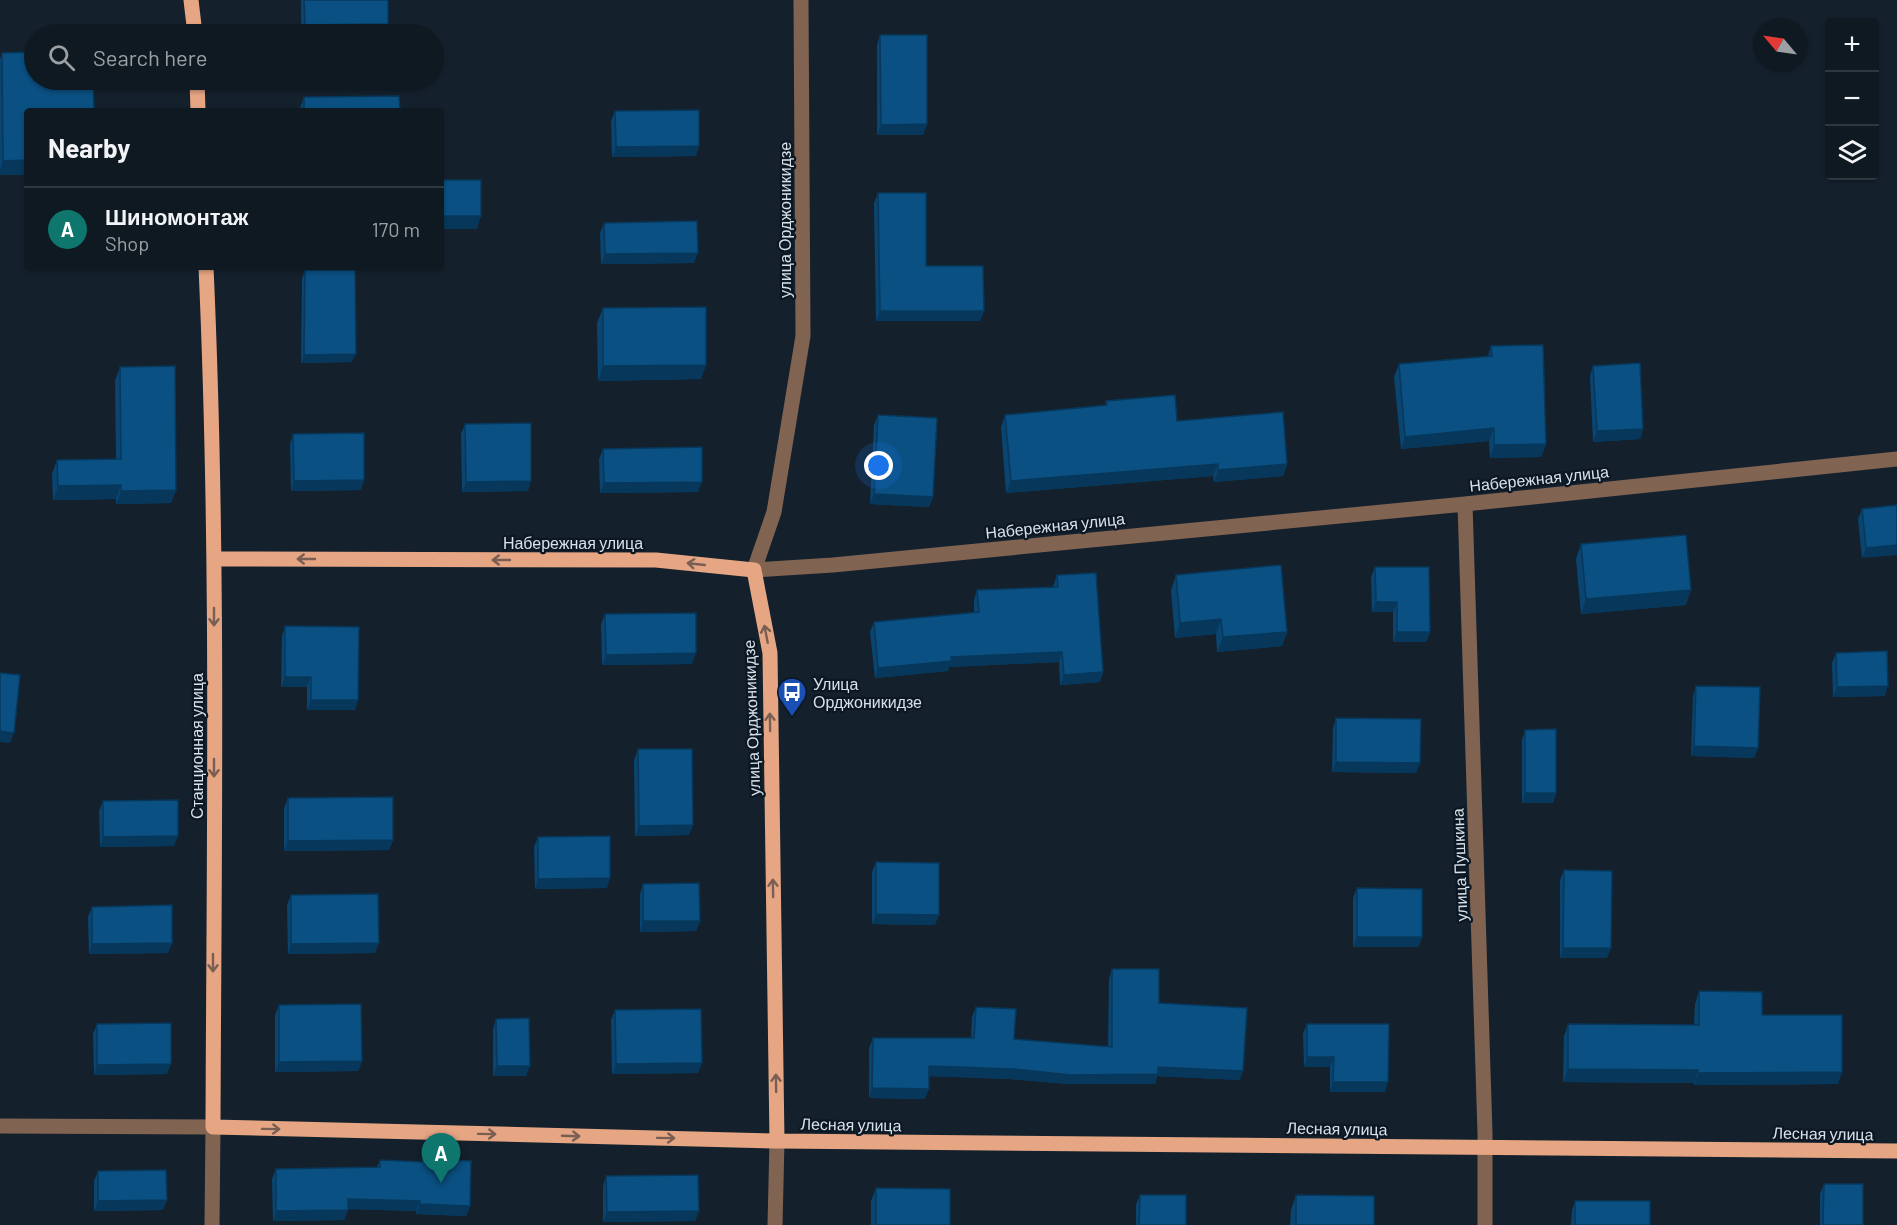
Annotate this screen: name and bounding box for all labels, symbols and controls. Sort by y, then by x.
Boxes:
north arrow [1753,18,1807,72]
map controls [1825,18,1879,180]
button: + [1825,18,1879,72]
search box [24,24,444,90]
icon: search [45,41,78,74]
text: Search here [93,44,207,70]
button: − [1825,72,1879,126]
button: layers [1825,126,1879,180]
text: Nearby [48,132,130,163]
street label: улица Орджоникидзе [775,142,794,298]
text: Шиномонтаж [105,203,248,229]
text: A [61,217,74,241]
text: 170 m [372,217,420,241]
text: Shop [105,231,149,255]
your location [864,451,893,480]
street label: Набережная улица [1468,461,1610,495]
street label: Набережная улица [984,508,1126,542]
street label: Набережная улица [503,533,643,552]
one-way arrow [296,553,316,565]
one-way arrow [491,554,511,566]
one-way arrow [686,558,706,569]
one-way arrow [209,607,220,627]
one-way arrow [760,625,771,644]
street label: улица Орджоникидзе [739,640,763,796]
street label: Станционная улица [187,673,206,819]
place label: Улица Орджоникидзе [813,674,922,711]
bus stop icon: Улица Орджоникидзе [776,676,808,718]
one-way arrow [765,712,776,732]
one-way arrow [208,758,220,778]
street label: улица Пушкина [1448,808,1470,922]
one-way arrow [767,878,779,898]
one-way arrow [207,953,219,973]
one-way arrow [770,1073,782,1093]
street label: Лесная улица [800,1114,902,1134]
street label: Лесная улица [1286,1118,1388,1138]
one-way arrow [261,1123,281,1134]
street label: Лесная улица [1772,1123,1874,1143]
one-way arrow [477,1128,497,1140]
one-way arrow [560,1130,580,1142]
one-way arrow [655,1133,675,1144]
pin: A [422,1134,460,1183]

